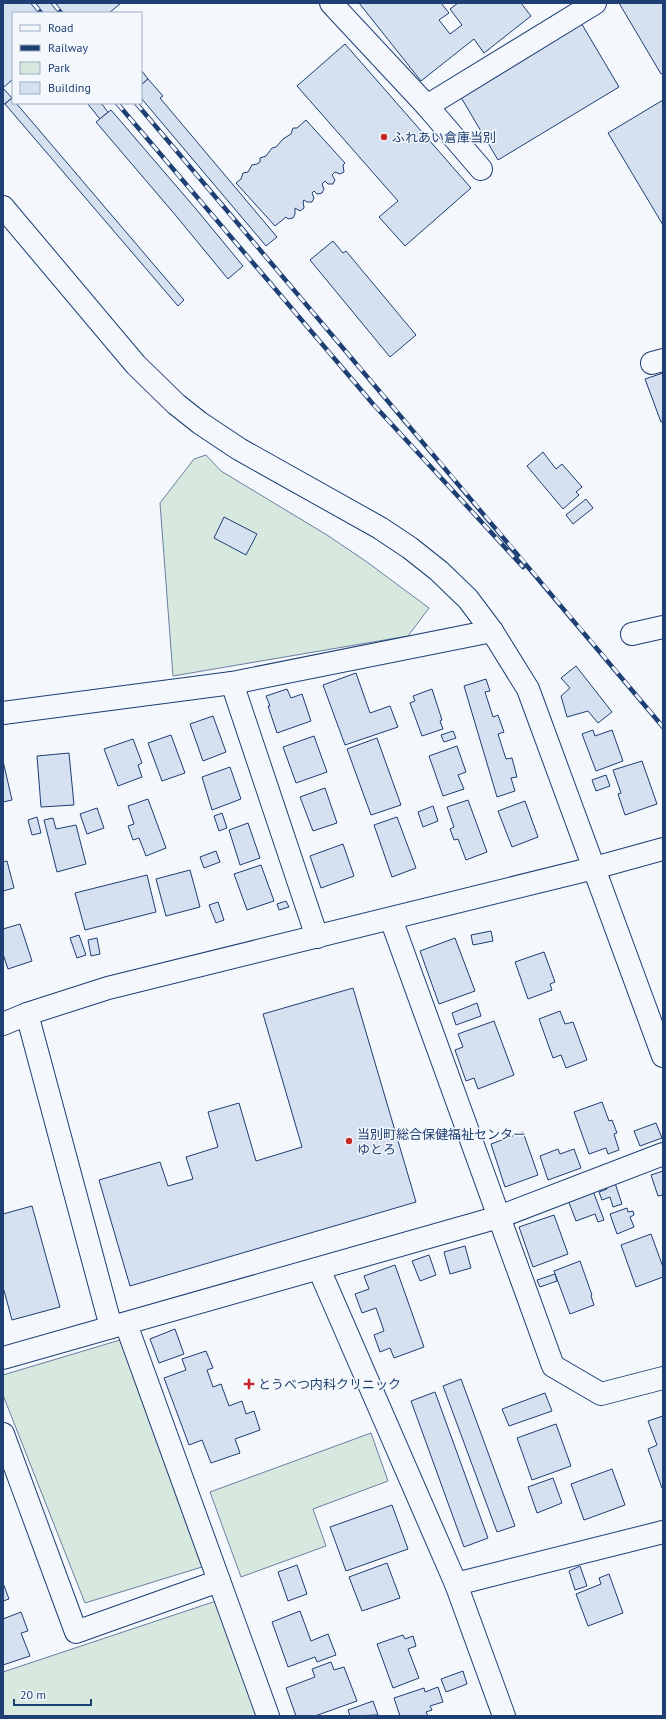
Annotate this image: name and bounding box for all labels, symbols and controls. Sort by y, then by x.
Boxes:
legend [12,12,142,104]
text: Road [48,20,73,35]
text: Railway [48,40,88,55]
text: Park [48,60,70,75]
text: Building [48,80,91,95]
place label: ふれあい倉庫当別 [392,129,496,146]
marker: ふれあい倉庫当別 [379,132,389,142]
place label: 当別町総合保健福祉センター ゆとろ [357,1126,526,1158]
marker: 当別町総合保健福祉センター ゆとろ [344,1136,354,1146]
place label: とうべつ内科クリニック [258,1376,401,1393]
marker: とうべつ内科クリニック [243,1378,255,1390]
scale bar [14,1681,91,1707]
text: 20 m [20,1687,46,1702]

